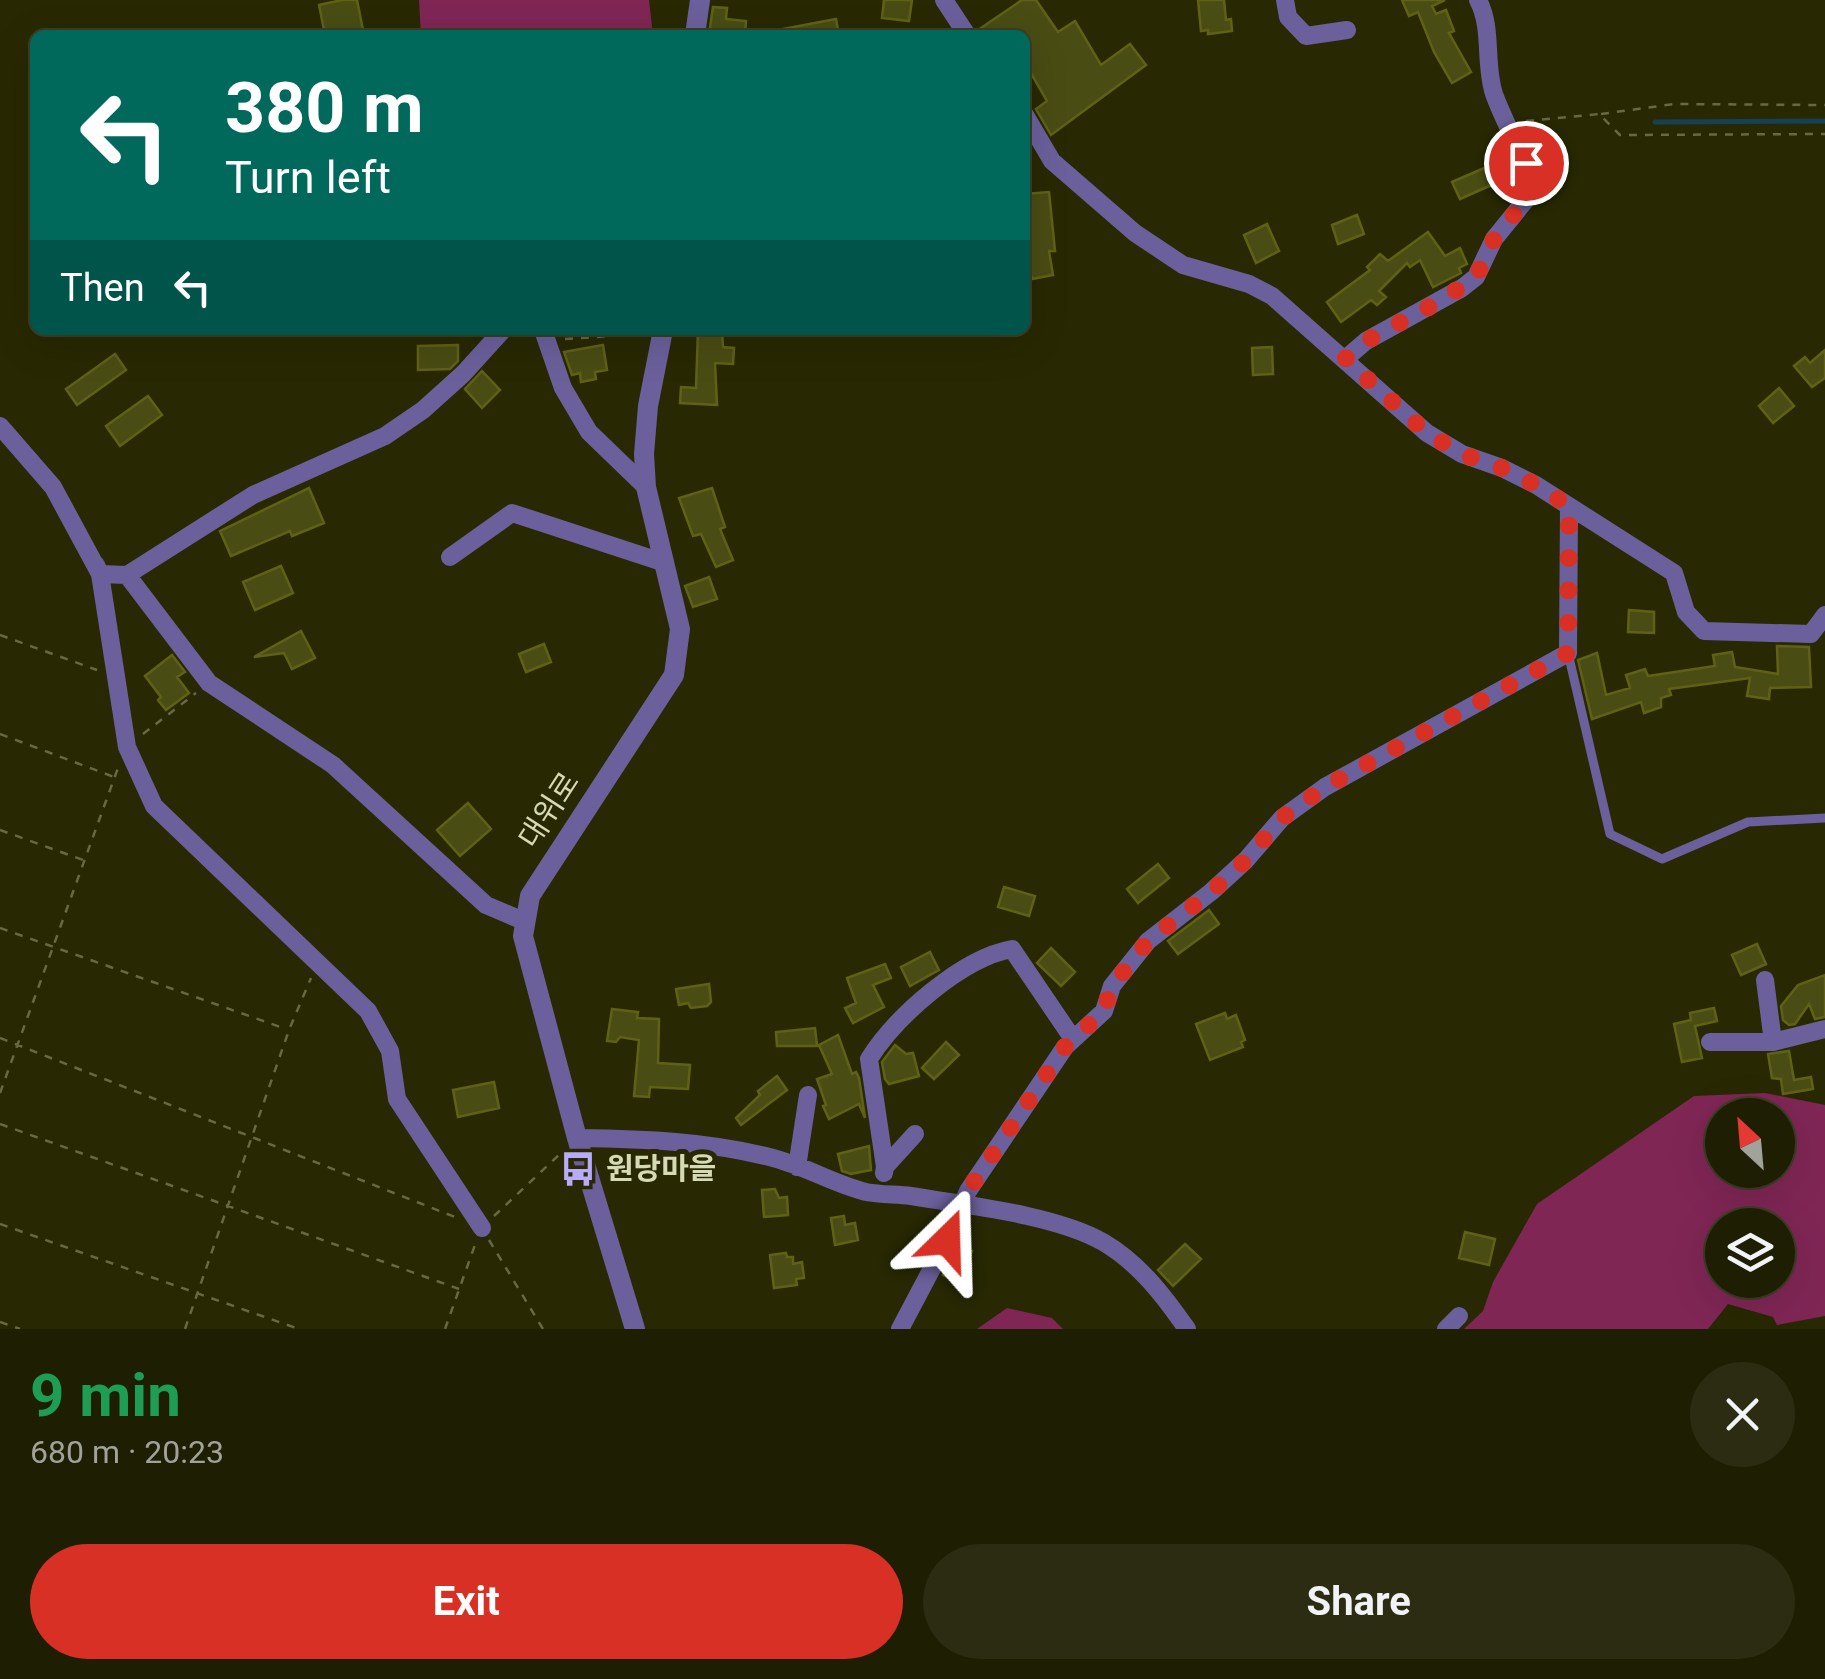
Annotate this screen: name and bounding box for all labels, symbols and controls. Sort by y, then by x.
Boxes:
text: 380 m [225,67,424,149]
icon: left [60,70,190,200]
pin [1484,121,1569,206]
icon: arrive [1499,136,1554,191]
text: Turn left [225,151,391,204]
icon: left [165,260,220,315]
text: Then [60,266,145,310]
street label: 대위로 [511,765,586,854]
north arrow [1705,1098,1795,1188]
map controls [1705,1098,1795,1298]
bus stop icon: 원당마을 [559,1150,597,1188]
place label: 원당마을 [606,1151,716,1186]
position arrow [895,1188,999,1292]
button: layers [1705,1208,1795,1298]
text: 9 min [30,1360,181,1431]
button: close [1690,1362,1795,1467]
text: 680 m · 20:23 [30,1433,224,1471]
button: Exit [30,1544,903,1659]
button: Share [923,1544,1795,1659]

